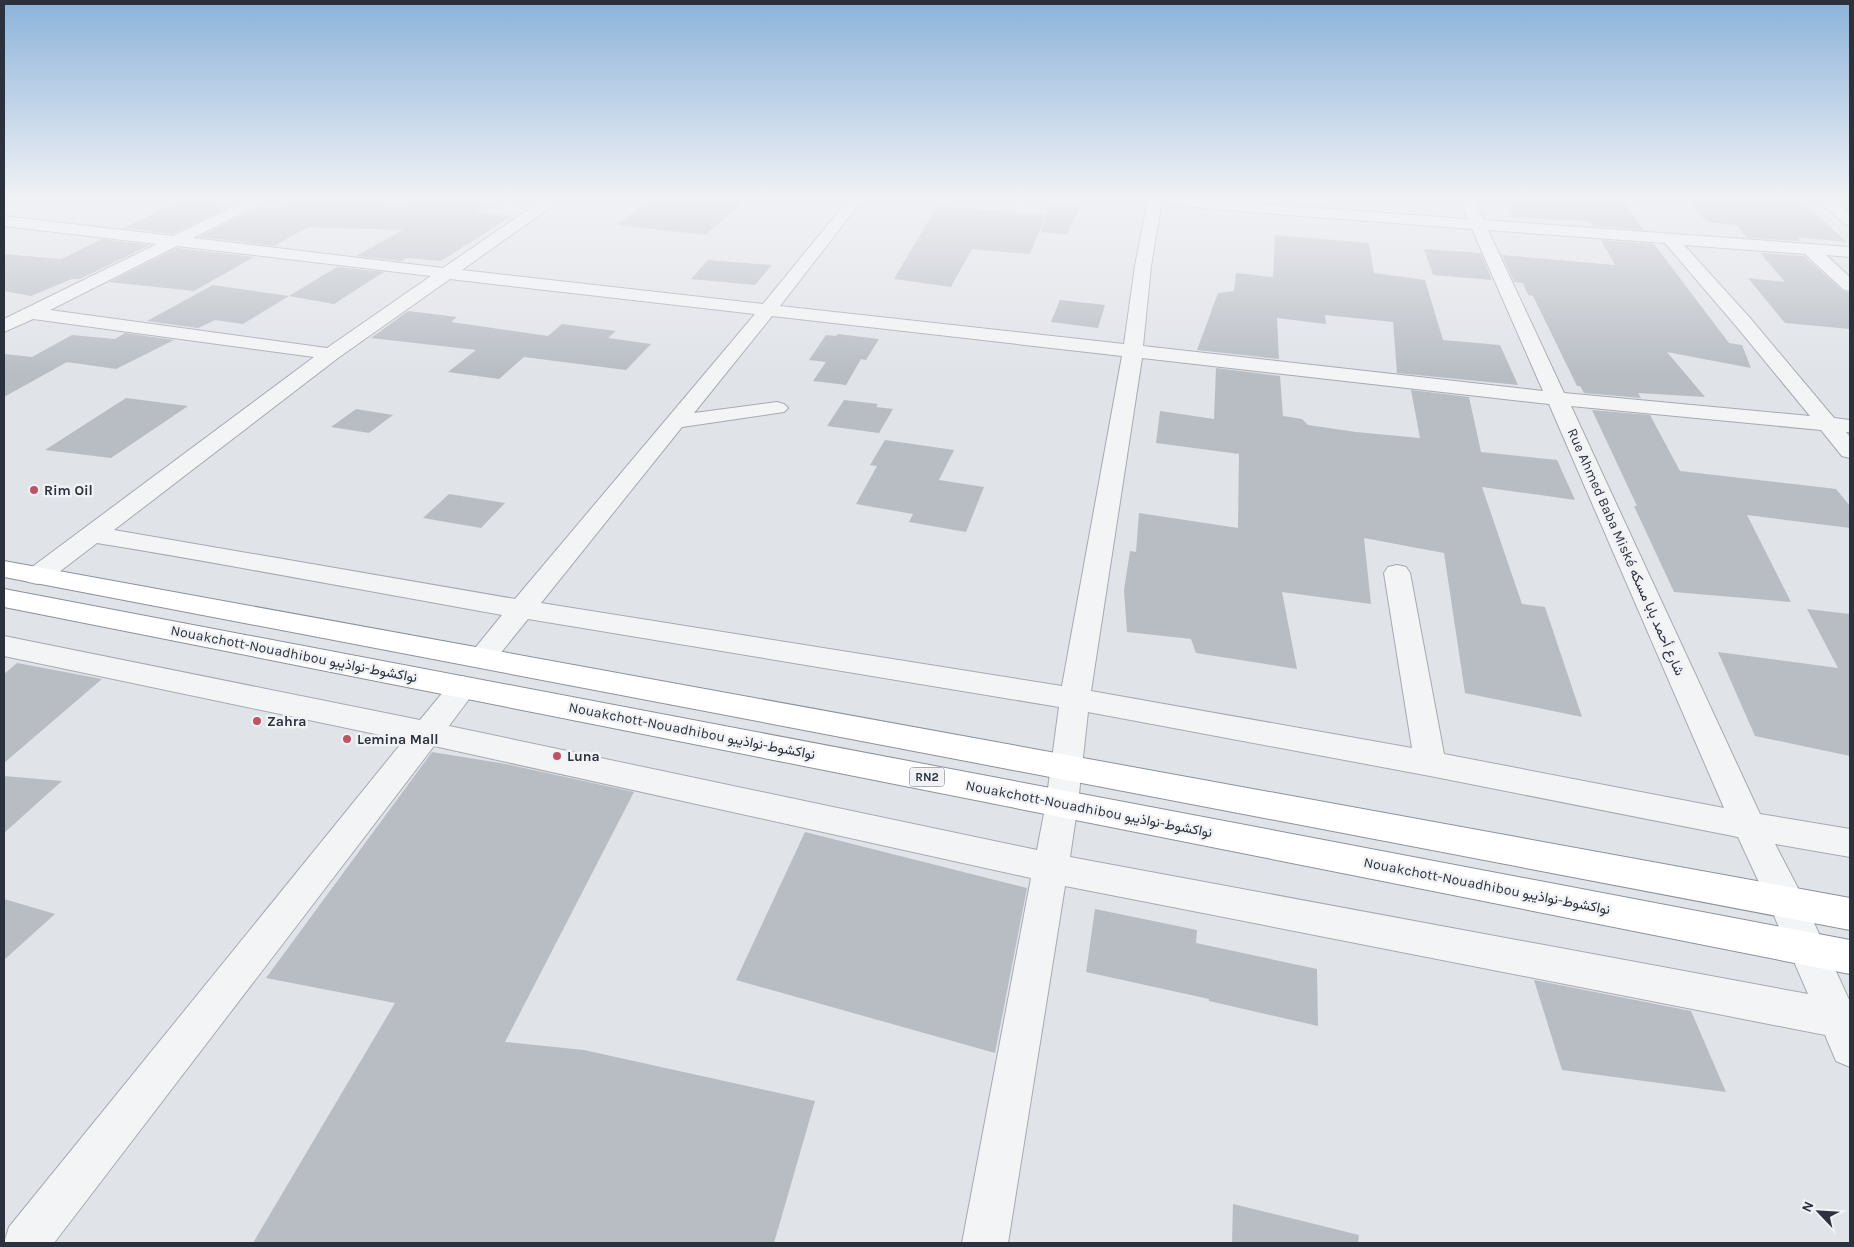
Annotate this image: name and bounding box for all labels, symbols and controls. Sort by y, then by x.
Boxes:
street label: Rue Ahmed Baba Miské شارع أحمد بابا مسكه [1562,426,1688,679]
place label: Rim Oil [44,482,93,499]
marker: Rim Oil [28,484,40,496]
street label: Nouakchott-Nouadhibou نواكشوط-نواذيبو [169,622,419,686]
street label: Nouakchott-Nouadhibou نواكشوط-نواذيبو [567,699,817,763]
place label: Zahra [267,713,306,730]
marker: Zahra [251,715,263,727]
place label: Lemina Mall [357,731,439,748]
marker: Lemina Mall [341,733,353,745]
place label: Luna [567,748,600,765]
marker: Luna [551,750,563,762]
road number: RN2 [910,768,944,786]
street label: Nouakchott-Nouadhibou نواكشوط-نواذيبو [964,777,1214,841]
street label: Nouakchott-Nouadhibou نواكشوط-نواذيبو [1362,854,1612,918]
north arrow [1794,1187,1844,1237]
text: N [1798,1199,1817,1215]

